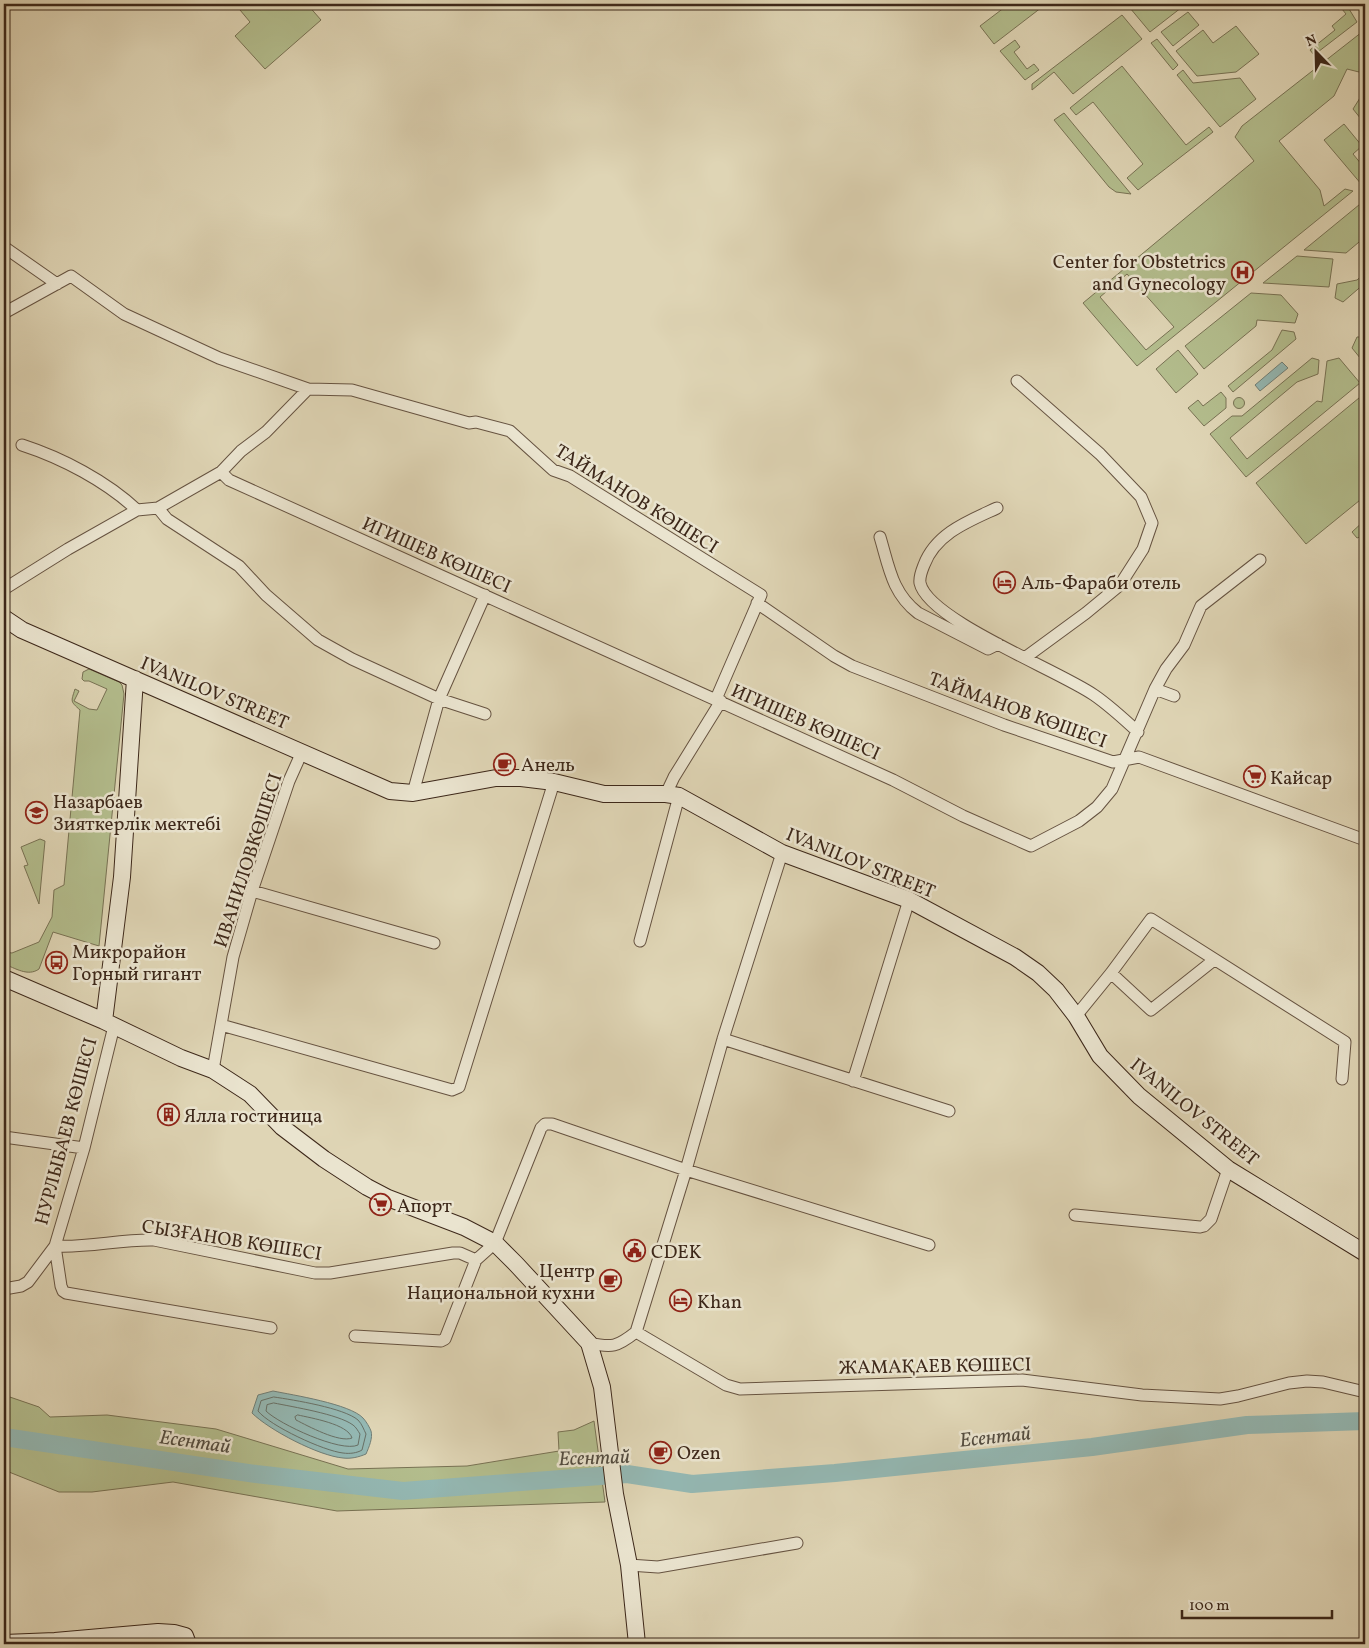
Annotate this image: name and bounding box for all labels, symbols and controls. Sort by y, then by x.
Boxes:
north arrow [1292,28,1342,78]
text: N [1303,31,1320,52]
place label: Center for Obstetrics and Gynecology [1053,250,1226,298]
hospital icon: Center for Obstetrics and Gynecology [1230,260,1254,284]
street label: ТАЙМАНОВ КӨШЕСІ [549,439,723,561]
street label: ИГИШЕВ КӨШЕСІ [357,511,515,600]
hotel icon: Аль-Фараби отель [993,570,1017,594]
place label: Аль-Фараби отель [1021,571,1181,597]
street label: IVANILOV STREET [136,651,292,737]
street label: ТАЙМАНОВ КӨШЕСІ [924,666,1110,755]
street label: ИГИШЕВ КӨШЕСІ [726,678,884,767]
cafe icon: Анель [493,752,517,776]
place label: Анель [521,753,575,779]
supermarket icon: Кайсар [1242,765,1266,789]
place label: Кайсар [1270,766,1332,792]
street label: ИВАНИЛОВКӨШЕСІ [208,770,289,951]
place label: Назарбаев Зияткерлік мектебі [53,790,221,838]
school or university icon: Назарбаев Зияткерлік мектебі [25,800,49,824]
street label: IVANILOV STREET [782,822,939,906]
place label: Микрорайон Горный гигант [72,940,202,988]
bus stop icon: Микрорайон Горный гигант [44,950,68,974]
street label: НУРЛЫБАЕВ КӨШЕСІ [29,1035,104,1228]
street label: IVANILOV STREET [1124,1052,1264,1173]
building icon: Ялла гостиница [156,1103,180,1127]
place label: Ялла гостиница [184,1104,323,1130]
supermarket icon: Апорт [369,1193,393,1217]
place label: Апорт [397,1194,452,1220]
street label: СЫЗҒАНОВ КӨШЕСІ [140,1214,324,1268]
public building icon: CDEK [623,1239,647,1263]
place label: CDEK [651,1240,702,1266]
place label: Центр Национальной кухни [407,1259,595,1307]
cafe icon: Центр Национальной кухни [599,1269,623,1293]
hotel icon: Khan [669,1289,693,1313]
place label: Khan [697,1290,742,1316]
street label: ЖАМАҚАЕВ КӨШЕСІ [838,1352,1032,1382]
water label: Есентай [958,1420,1032,1456]
water label: Есентай [157,1424,232,1462]
cafe icon: Ozen [649,1440,673,1464]
place label: Ozen [677,1441,721,1467]
water label: Есентай [558,1444,630,1474]
scale bar [1182,1588,1332,1620]
text: 100 m [1189,1596,1229,1617]

